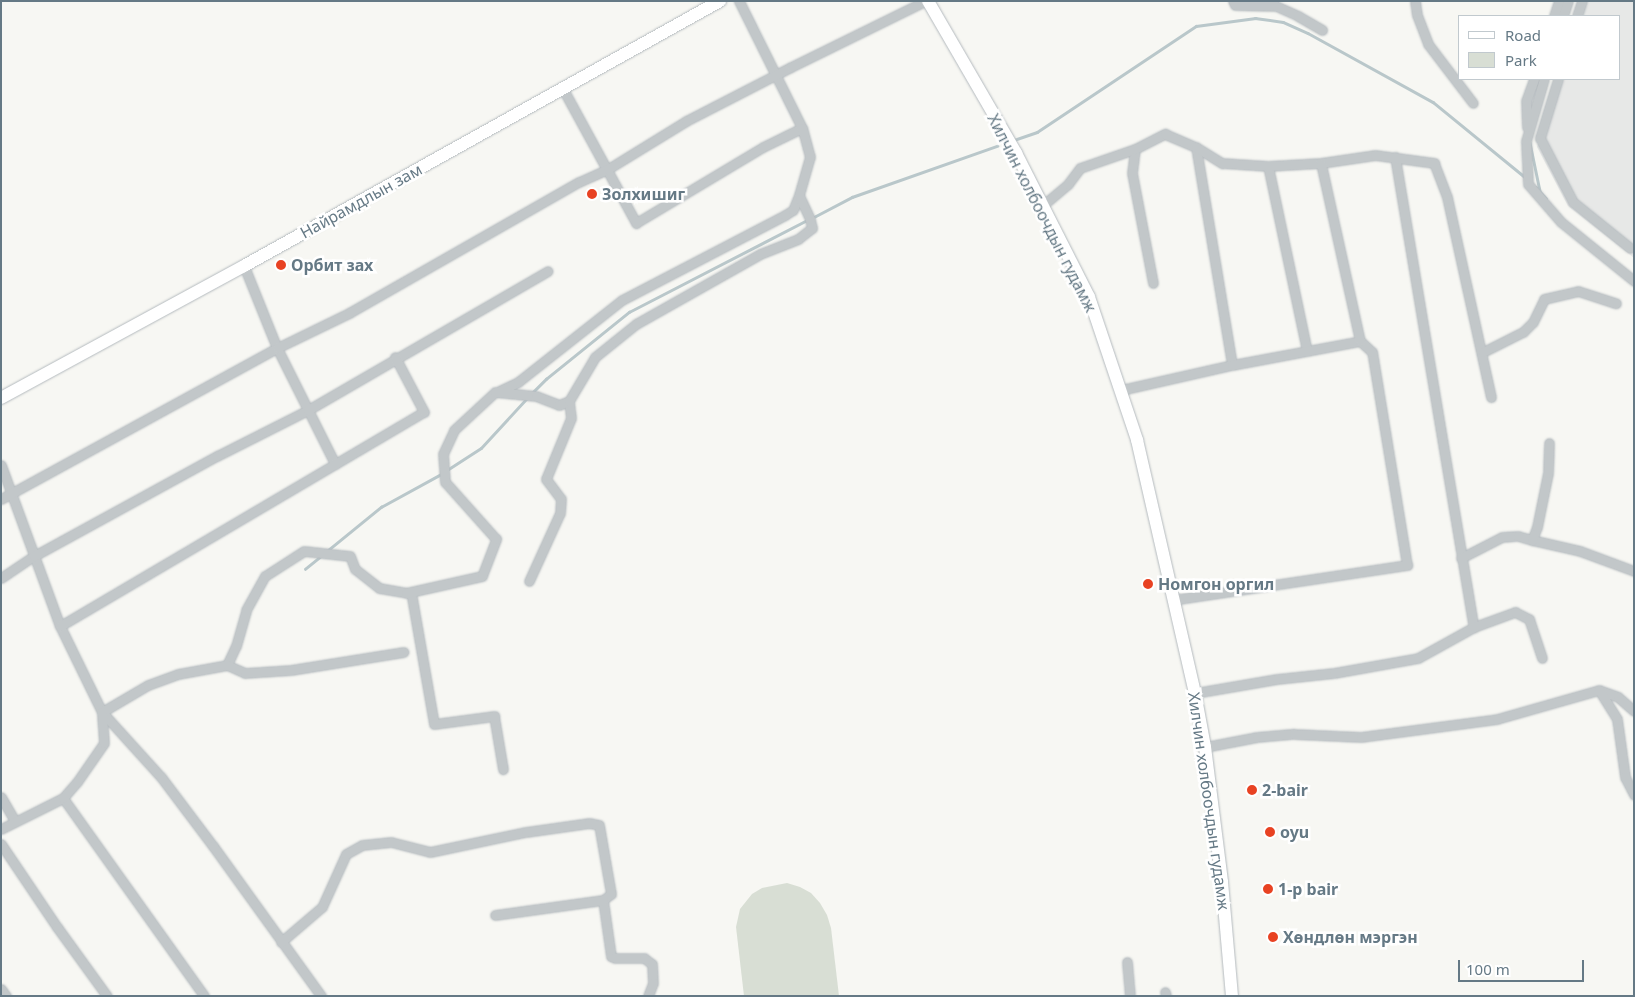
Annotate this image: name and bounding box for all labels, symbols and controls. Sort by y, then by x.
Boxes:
legend [1458,15,1620,80]
text: Road [1505,25,1541,45]
text: Park [1505,50,1537,70]
street label: Хилчин холбоочдын гудамж [984,111,1100,315]
street label: Найрамдлын зам [297,160,425,242]
place label: Золхишиг [602,184,685,204]
marker: Золхишиг [586,188,598,200]
place label: Орбит зах [291,255,373,275]
marker: Орбит зах [275,259,287,271]
place label: Номгон оргил [1158,574,1274,594]
marker: Номгон оргил [1142,578,1154,590]
street label: Хилчин холбоочдын гудамж [1184,691,1234,911]
place label: 2-bair [1262,780,1308,800]
marker: 2-bair [1246,784,1258,796]
place label: oyu [1280,822,1309,842]
marker: oyu [1264,826,1276,838]
place label: 1-p bair [1278,879,1338,899]
marker: 1-p bair [1262,883,1274,895]
place label: Хөндлөн мэргэн [1283,927,1418,947]
marker: Хөндлөн мэргэн [1267,931,1279,943]
scale bar [1460,950,1586,982]
text: 100 m [1466,959,1510,979]

